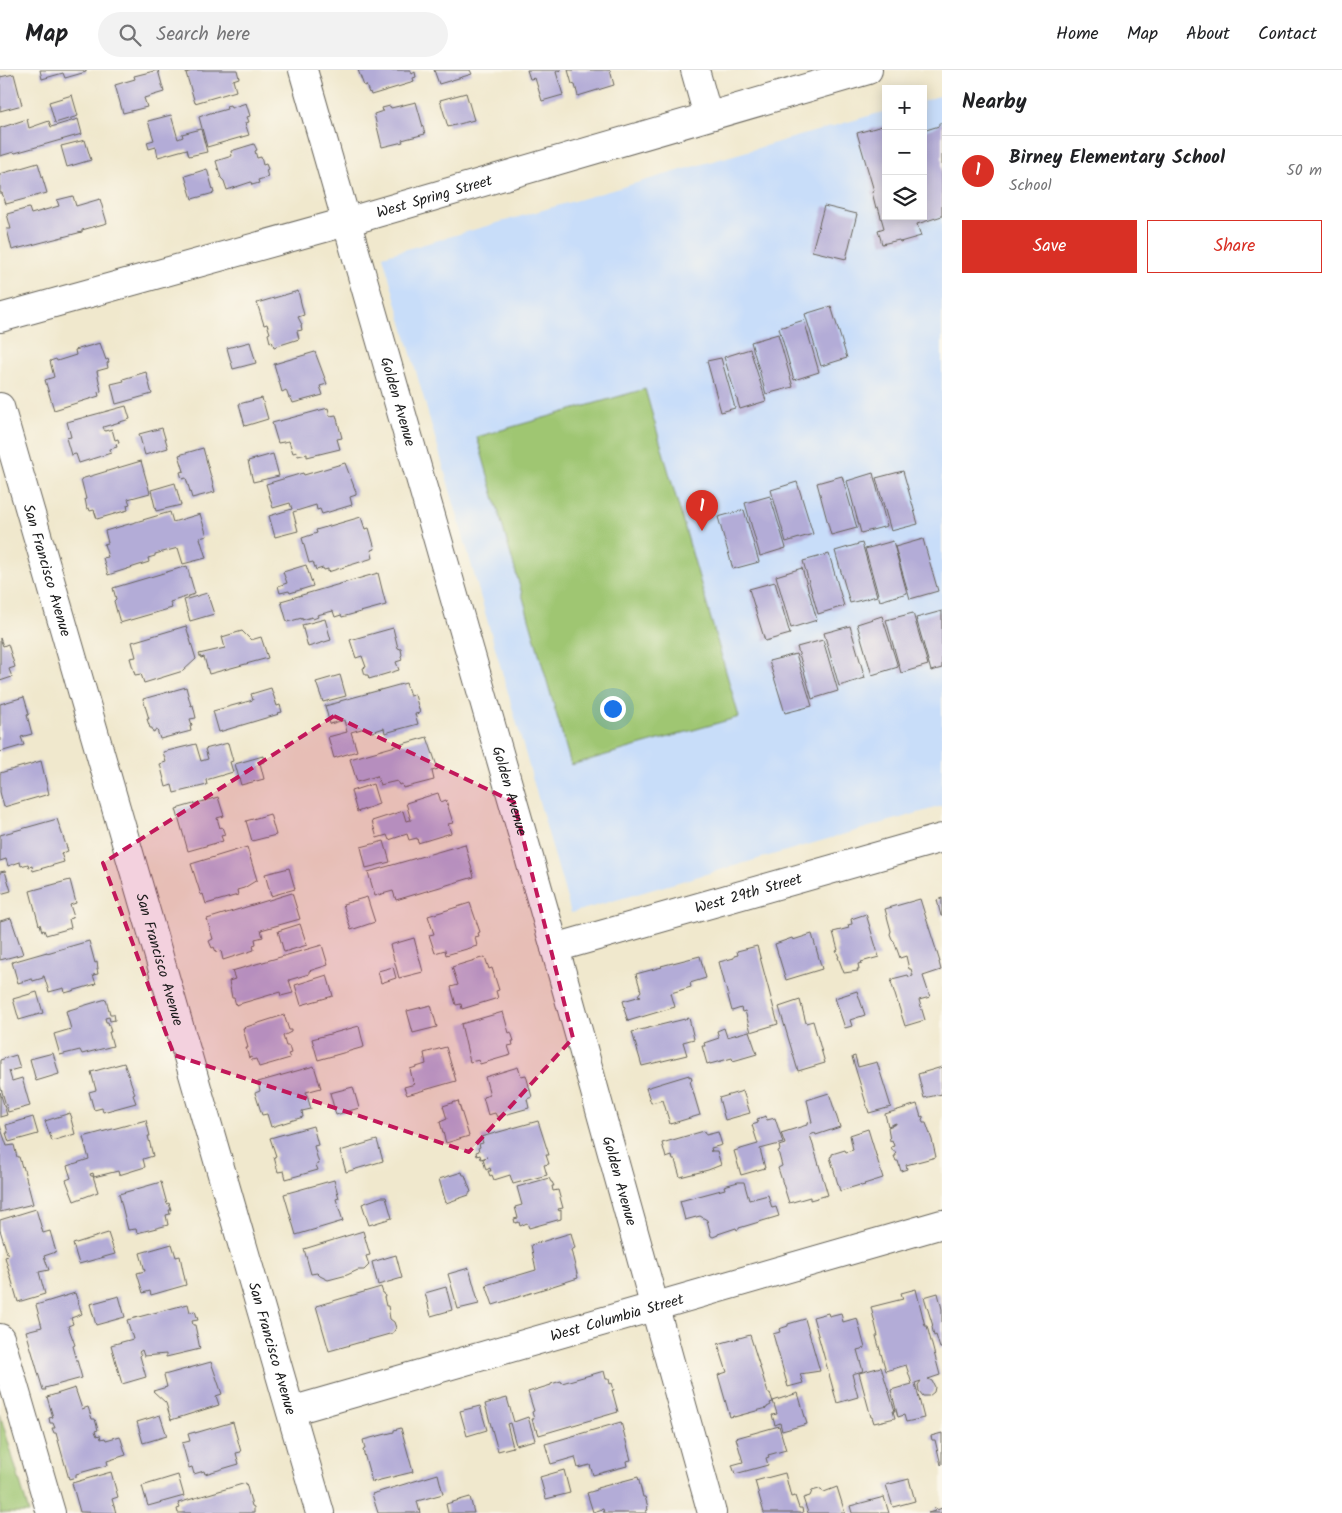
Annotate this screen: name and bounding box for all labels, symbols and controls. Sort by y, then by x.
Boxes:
search box [98,12,448,57]
text: Map [25,15,68,54]
text: Search here [156,20,250,50]
text: Home [1056,20,1099,49]
text: Map [1127,20,1158,49]
text: About [1186,20,1230,49]
text: Contact [1258,20,1317,49]
icon: search [116,21,144,49]
map controls [882,85,927,220]
button: + [882,85,927,130]
text: Nearby [962,86,1027,119]
button: − [882,130,927,175]
text: Birney Elementary School [1009,143,1225,173]
text: 1 [976,158,980,183]
text: 50 m [1286,158,1322,183]
street label: West Spring Street [374,169,496,226]
text: School [1009,173,1052,198]
button: layers [882,175,927,220]
button: Save [962,220,1137,273]
button: Share [1147,220,1322,273]
street label: Golden Avenue [373,354,422,450]
pin: 1 [686,490,718,531]
street label: San Francisco Avenue [16,501,77,640]
your location [600,696,626,722]
street label: Golden Avenue [485,744,533,839]
street label: West 29th Street [692,867,805,921]
street label: San Francisco Avenue [128,890,190,1029]
street label: Golden Avenue [595,1133,643,1229]
street label: San Francisco Avenue [241,1279,302,1418]
street label: West Columbia Street [547,1288,687,1349]

